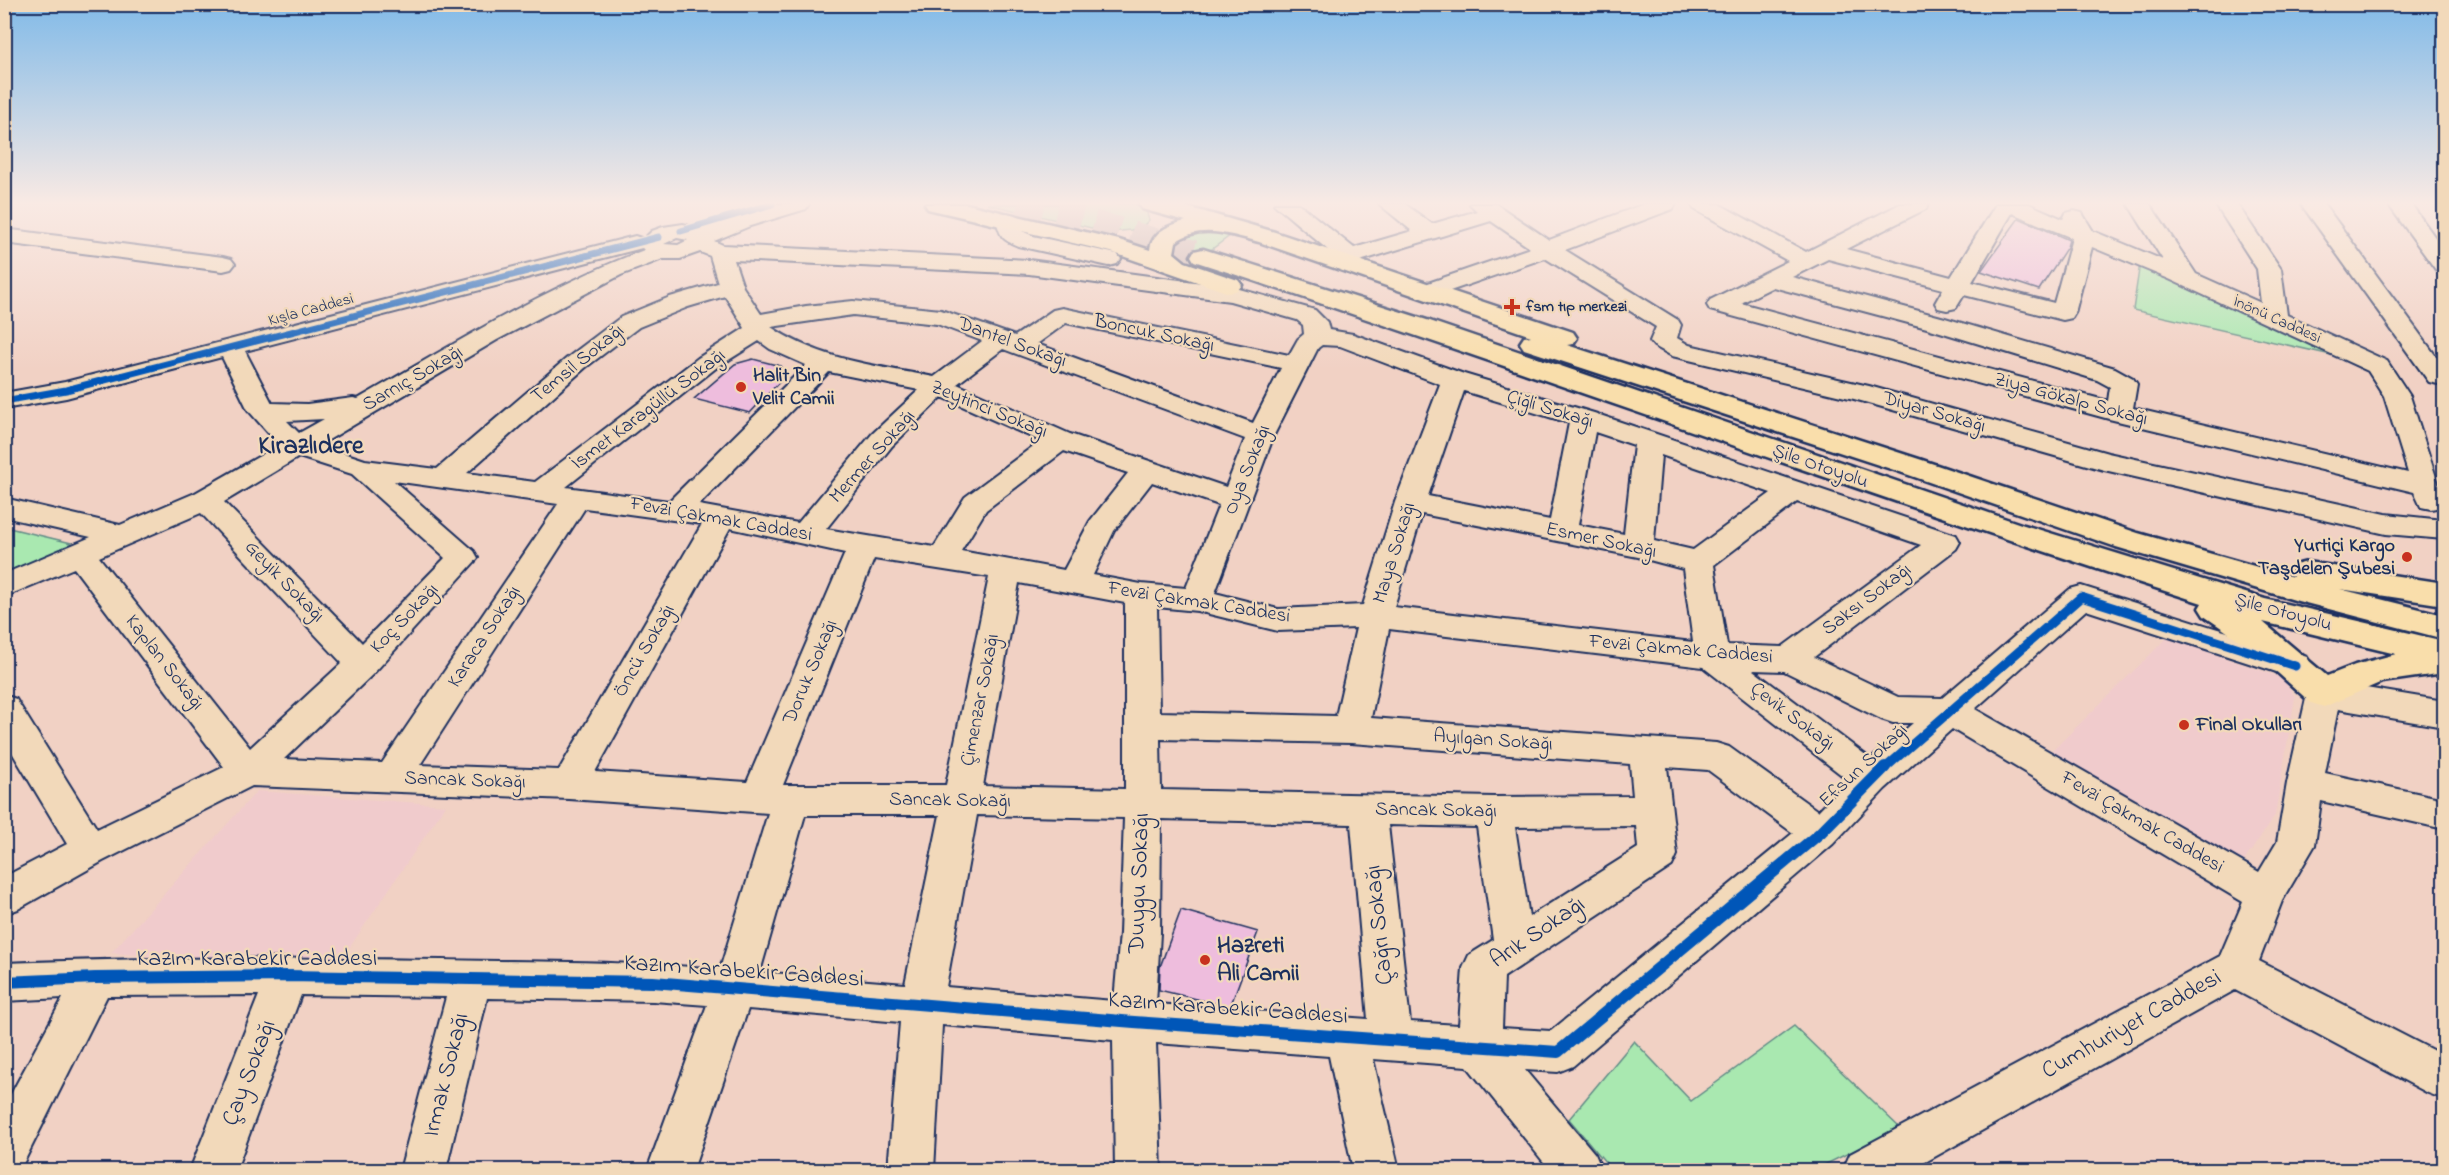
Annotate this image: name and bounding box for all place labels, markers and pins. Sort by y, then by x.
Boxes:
place label: fsm tıp merkezi [1525,295,1627,319]
marker: fsm tıp merkezi [1503,298,1521,316]
place label: Halit Bin Velit Camii [752,362,835,414]
marker: Halit Bin Velit Camii [734,380,748,394]
place label: Yurtiçi Kargo Taşdelen Şubesi [2258,532,2395,584]
marker: Yurtiçi Kargo Taşdelen Şubesi [2400,550,2414,564]
place label: Final Okulları [2195,711,2303,740]
marker: Final Okulları [2177,718,2191,732]
place label: Hazreti Ali Camii [1217,929,1300,992]
marker: Hazreti Ali Camii [1198,953,1212,967]

